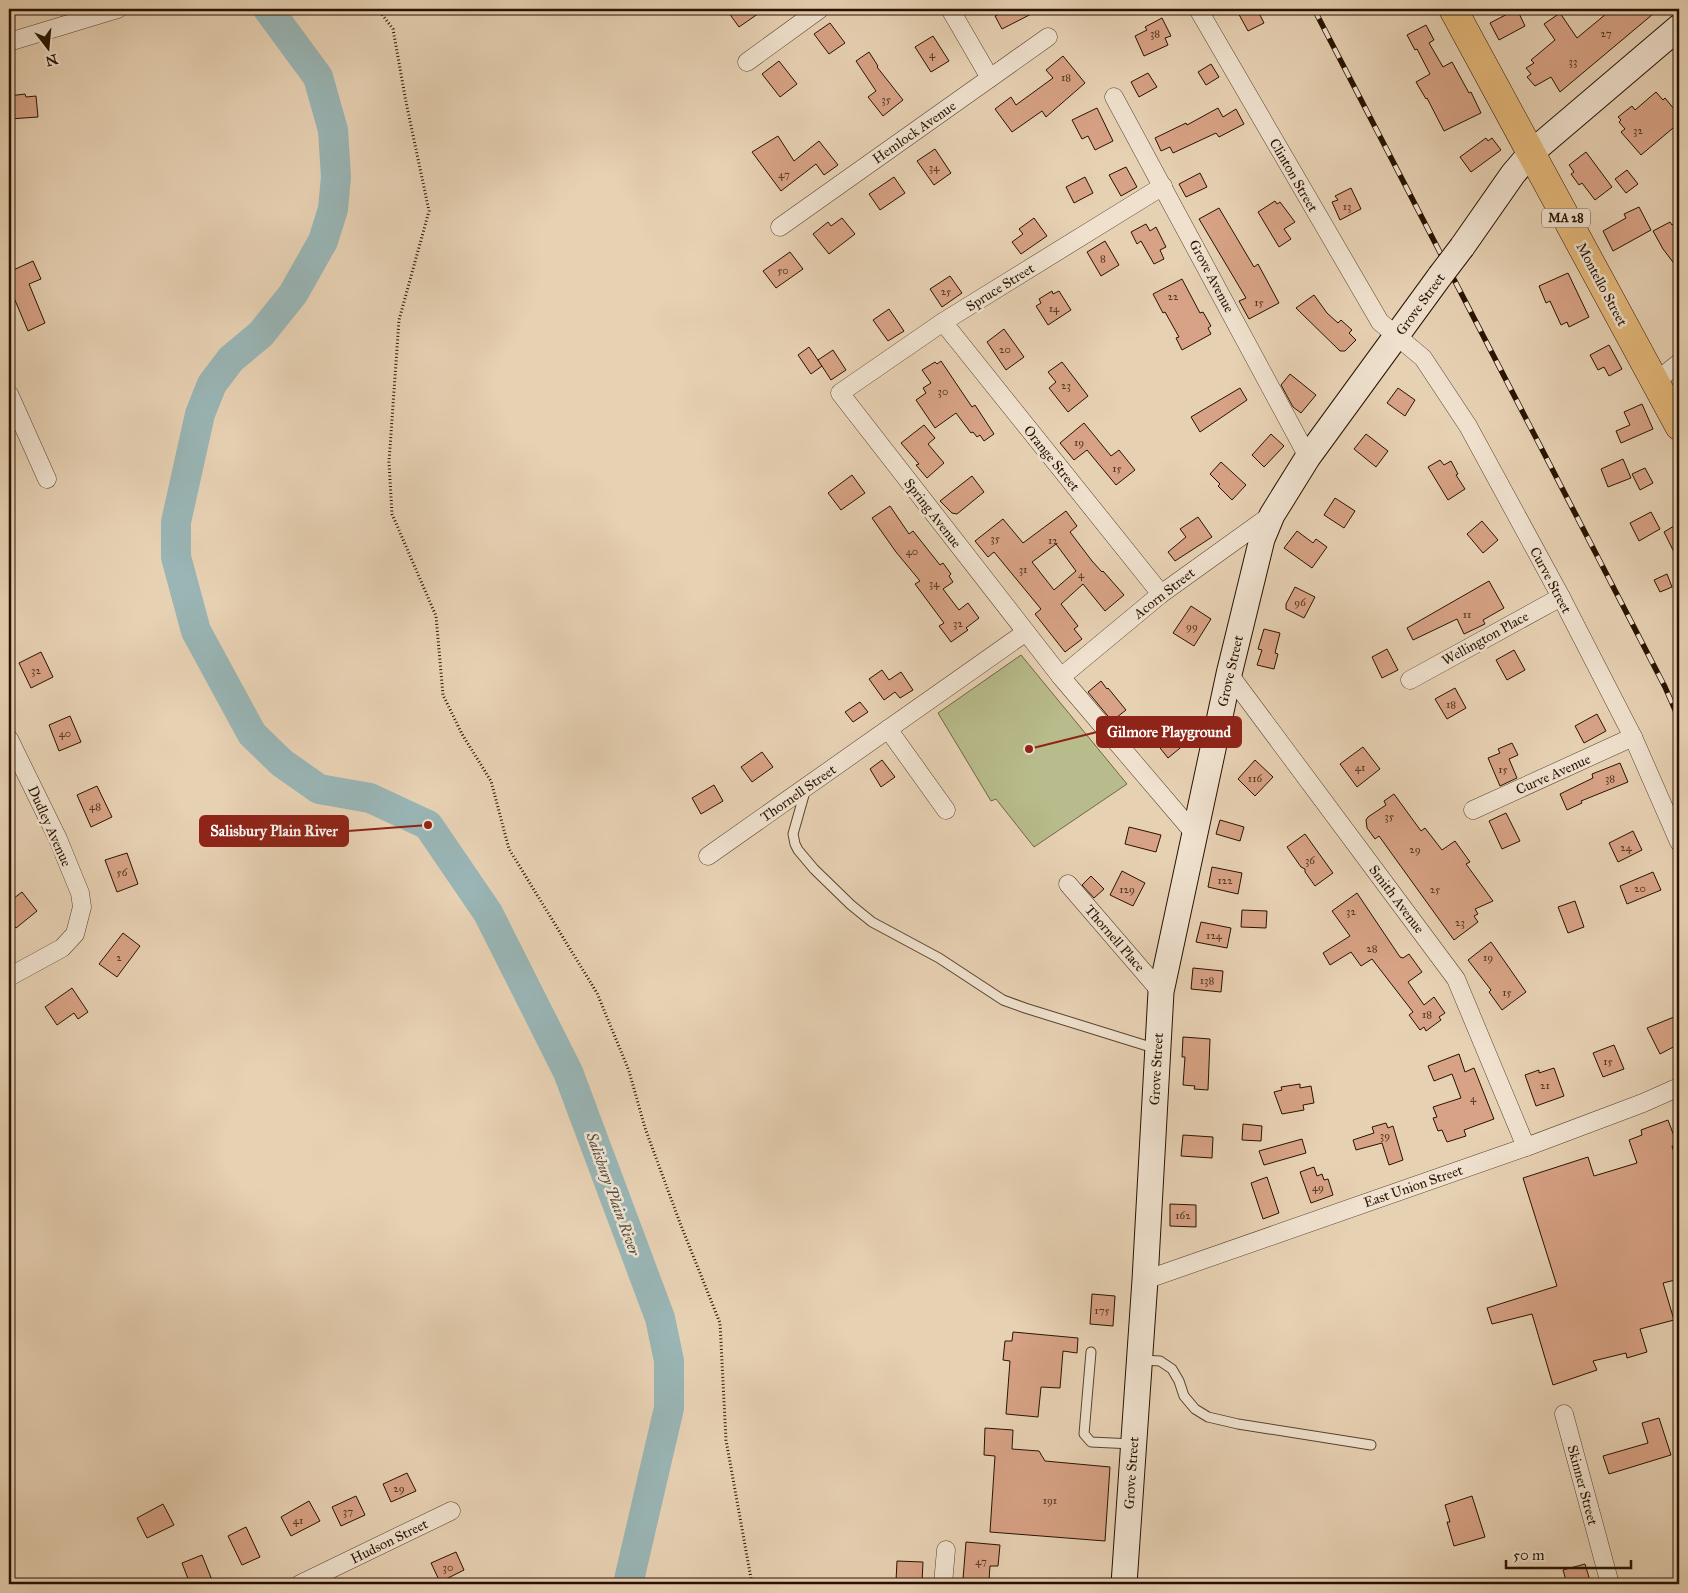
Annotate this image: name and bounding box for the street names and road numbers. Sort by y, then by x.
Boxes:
street label: Hemlock Avenue [869,97,959,167]
street label: Clinton Street [1266,135,1321,215]
road number: MA 28 [1542,208,1590,228]
street label: Grove Avenue [1185,237,1238,316]
street label: Montello Street [1572,240,1631,329]
street label: Spruce Street [963,260,1038,315]
street label: Grove Street [1392,270,1449,339]
street label: Orange Street [1020,422,1083,495]
street label: Spring Avenue [900,475,965,551]
street label: Curve Street [1526,544,1575,616]
street label: Acorn Street [1130,564,1198,623]
street label: Wellington Place [1439,608,1532,669]
street label: Grove Street [1214,634,1247,708]
street label: Curve Avenue [1513,750,1593,798]
street label: Thornell Street [757,761,839,826]
street label: Dudley Avenue [24,783,75,869]
street label: Smith Avenue [1365,862,1428,937]
street label: Thornell Place [1081,901,1148,975]
street label: Grove Street [1146,1032,1167,1106]
street label: East Union Street [1361,1162,1465,1211]
street label: Grove Street [1120,1436,1143,1510]
street label: Skinner Street [1564,1443,1601,1527]
street label: Hudson Street [348,1515,431,1568]

